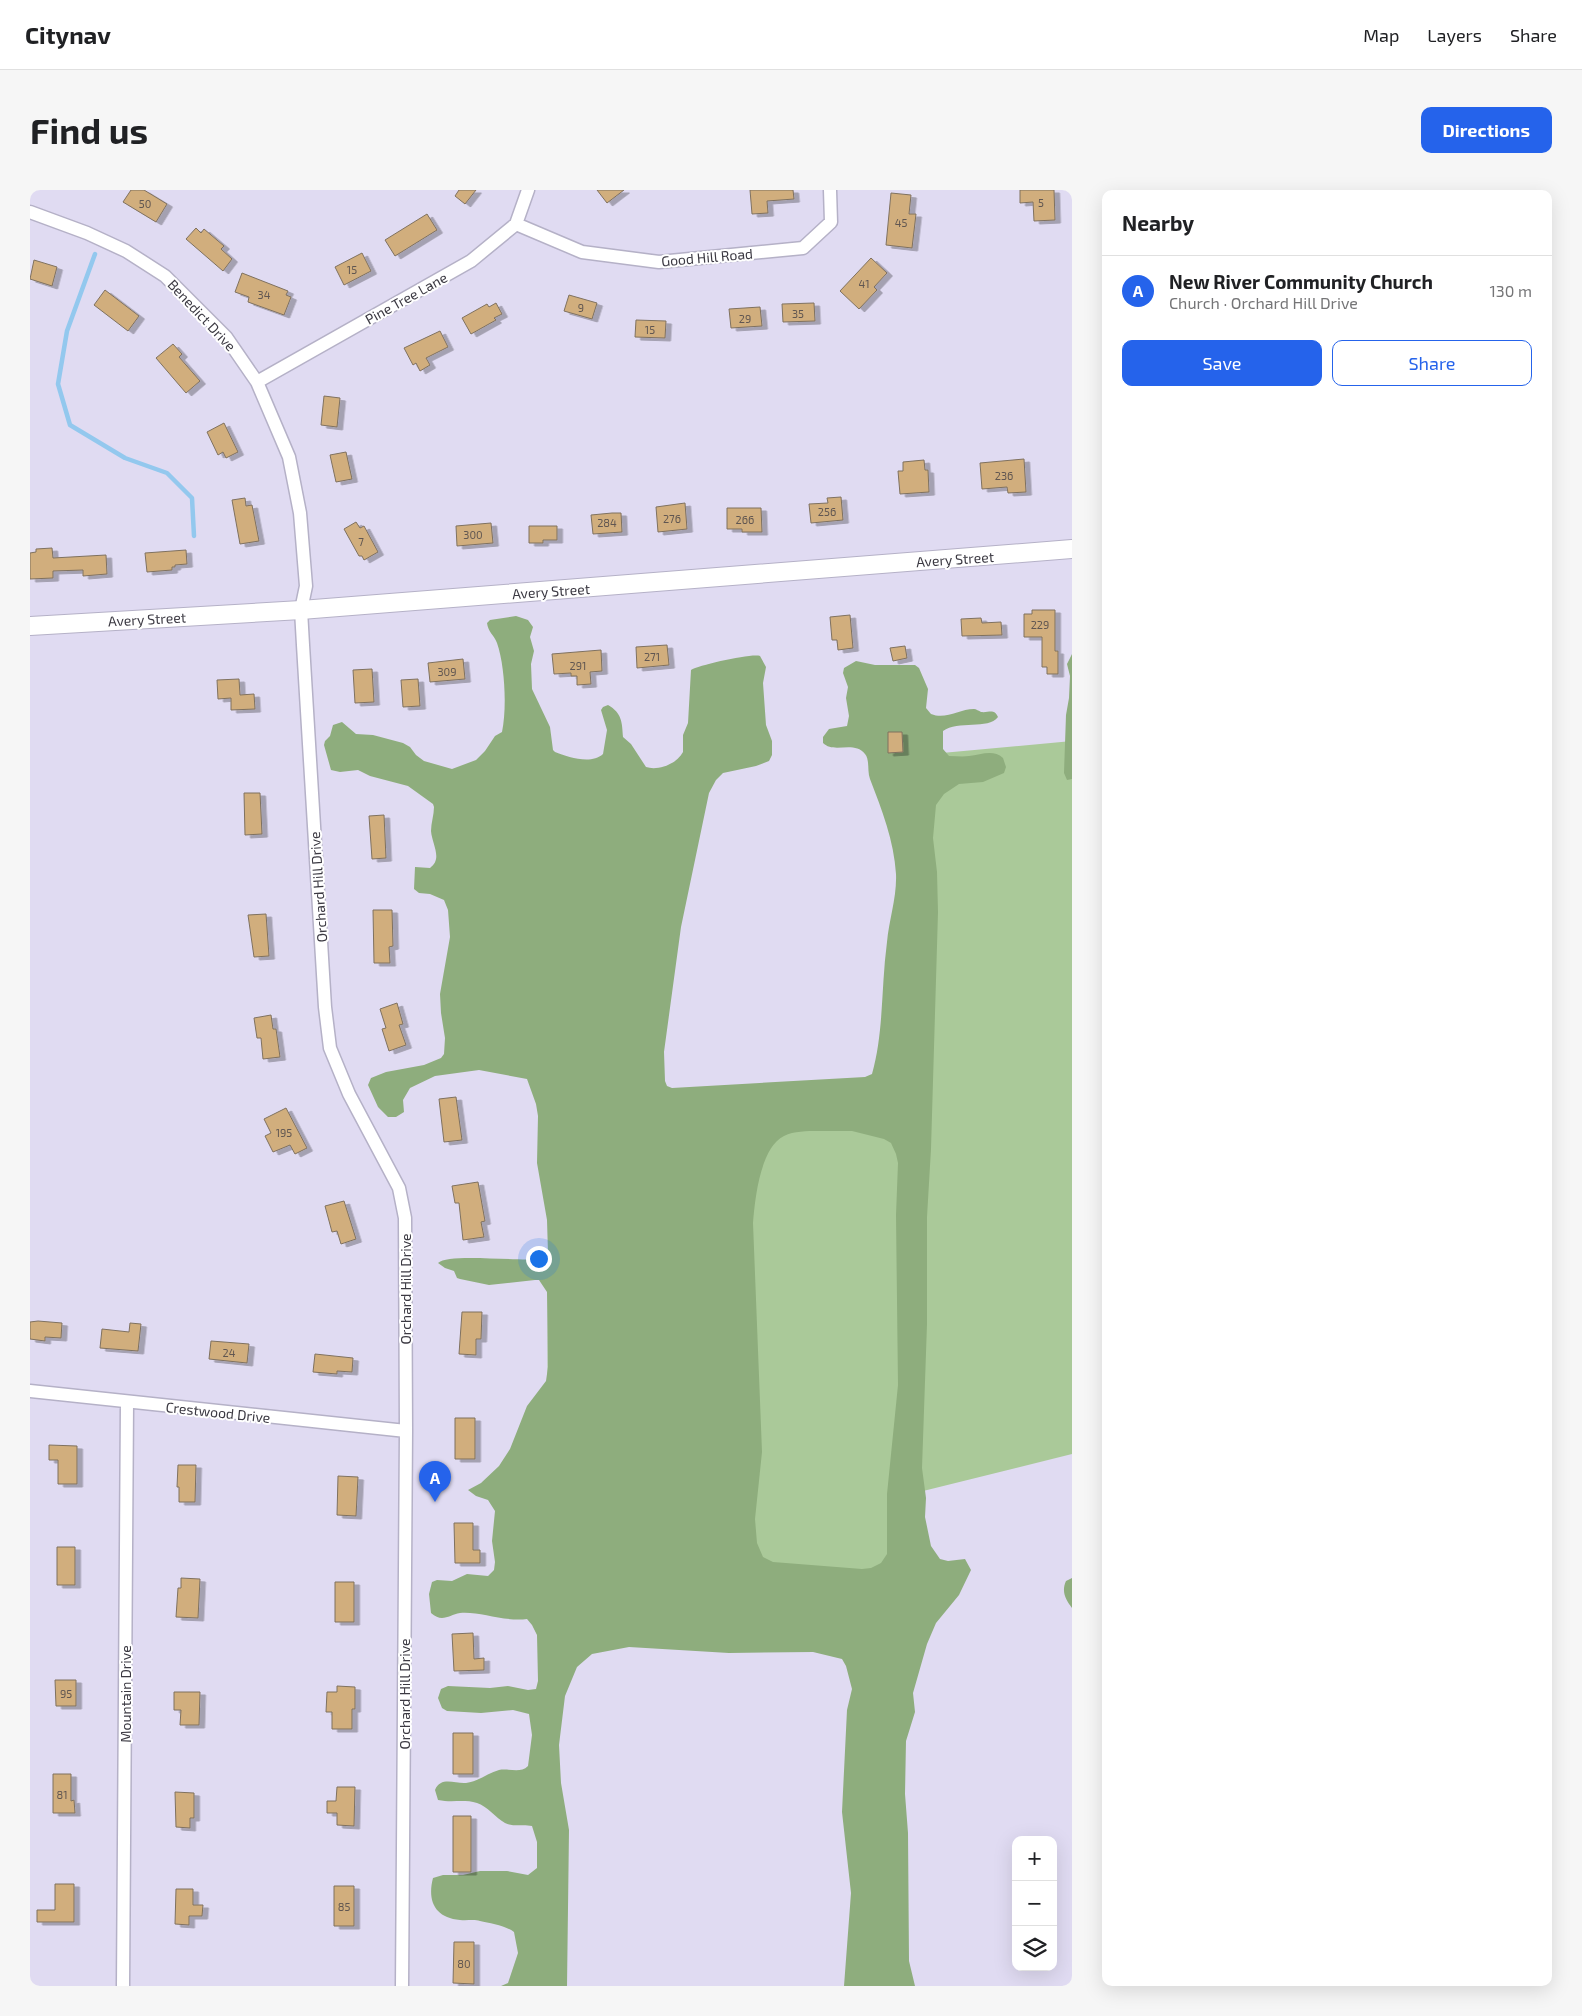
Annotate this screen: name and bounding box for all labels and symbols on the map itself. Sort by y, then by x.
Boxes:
house number: 5 [1038,196,1044,209]
house number: 50 [139,197,151,210]
house number: 45 [895,216,907,229]
street label: Good Hill Road [660,245,754,269]
house number: 15 [347,263,357,276]
street label: Pine Tree Lane [362,268,450,328]
street label: Benedict Drive [164,276,240,354]
house number: 41 [858,277,870,290]
house number: 34 [258,288,271,301]
house number: 9 [578,301,584,314]
house number: 35 [792,307,804,320]
house number: 29 [739,312,751,325]
house number: 15 [645,323,655,336]
house number: 236 [995,469,1013,482]
house number: 256 [818,505,836,518]
house number: 276 [663,512,681,525]
house number: 266 [736,513,754,526]
house number: 284 [597,516,617,529]
house number: 300 [463,528,483,541]
house number: 7 [358,535,364,548]
street label: Avery Street [915,548,995,570]
street label: Avery Street [511,580,591,602]
street label: Avery Street [108,608,186,630]
house number: 229 [1031,618,1049,631]
house number: 271 [644,650,660,663]
house number: 291 [570,659,586,672]
house number: 309 [437,665,457,678]
street label: Orchard Hill Drive [306,831,330,943]
house number: 195 [276,1126,292,1139]
street label: Orchard Hill Drive [397,1233,414,1345]
your location [526,1246,552,1272]
house number: 24 [223,1346,236,1359]
street label: Crestwood Drive [165,1398,271,1426]
pin: A [419,1461,451,1502]
street label: Orchard Hill Drive [396,1638,413,1750]
street label: Mountain Drive [117,1645,134,1743]
house number: 95 [60,1687,72,1700]
house number: 81 [56,1788,68,1801]
house number: 85 [338,1900,350,1913]
house number: 80 [457,1957,471,1970]

